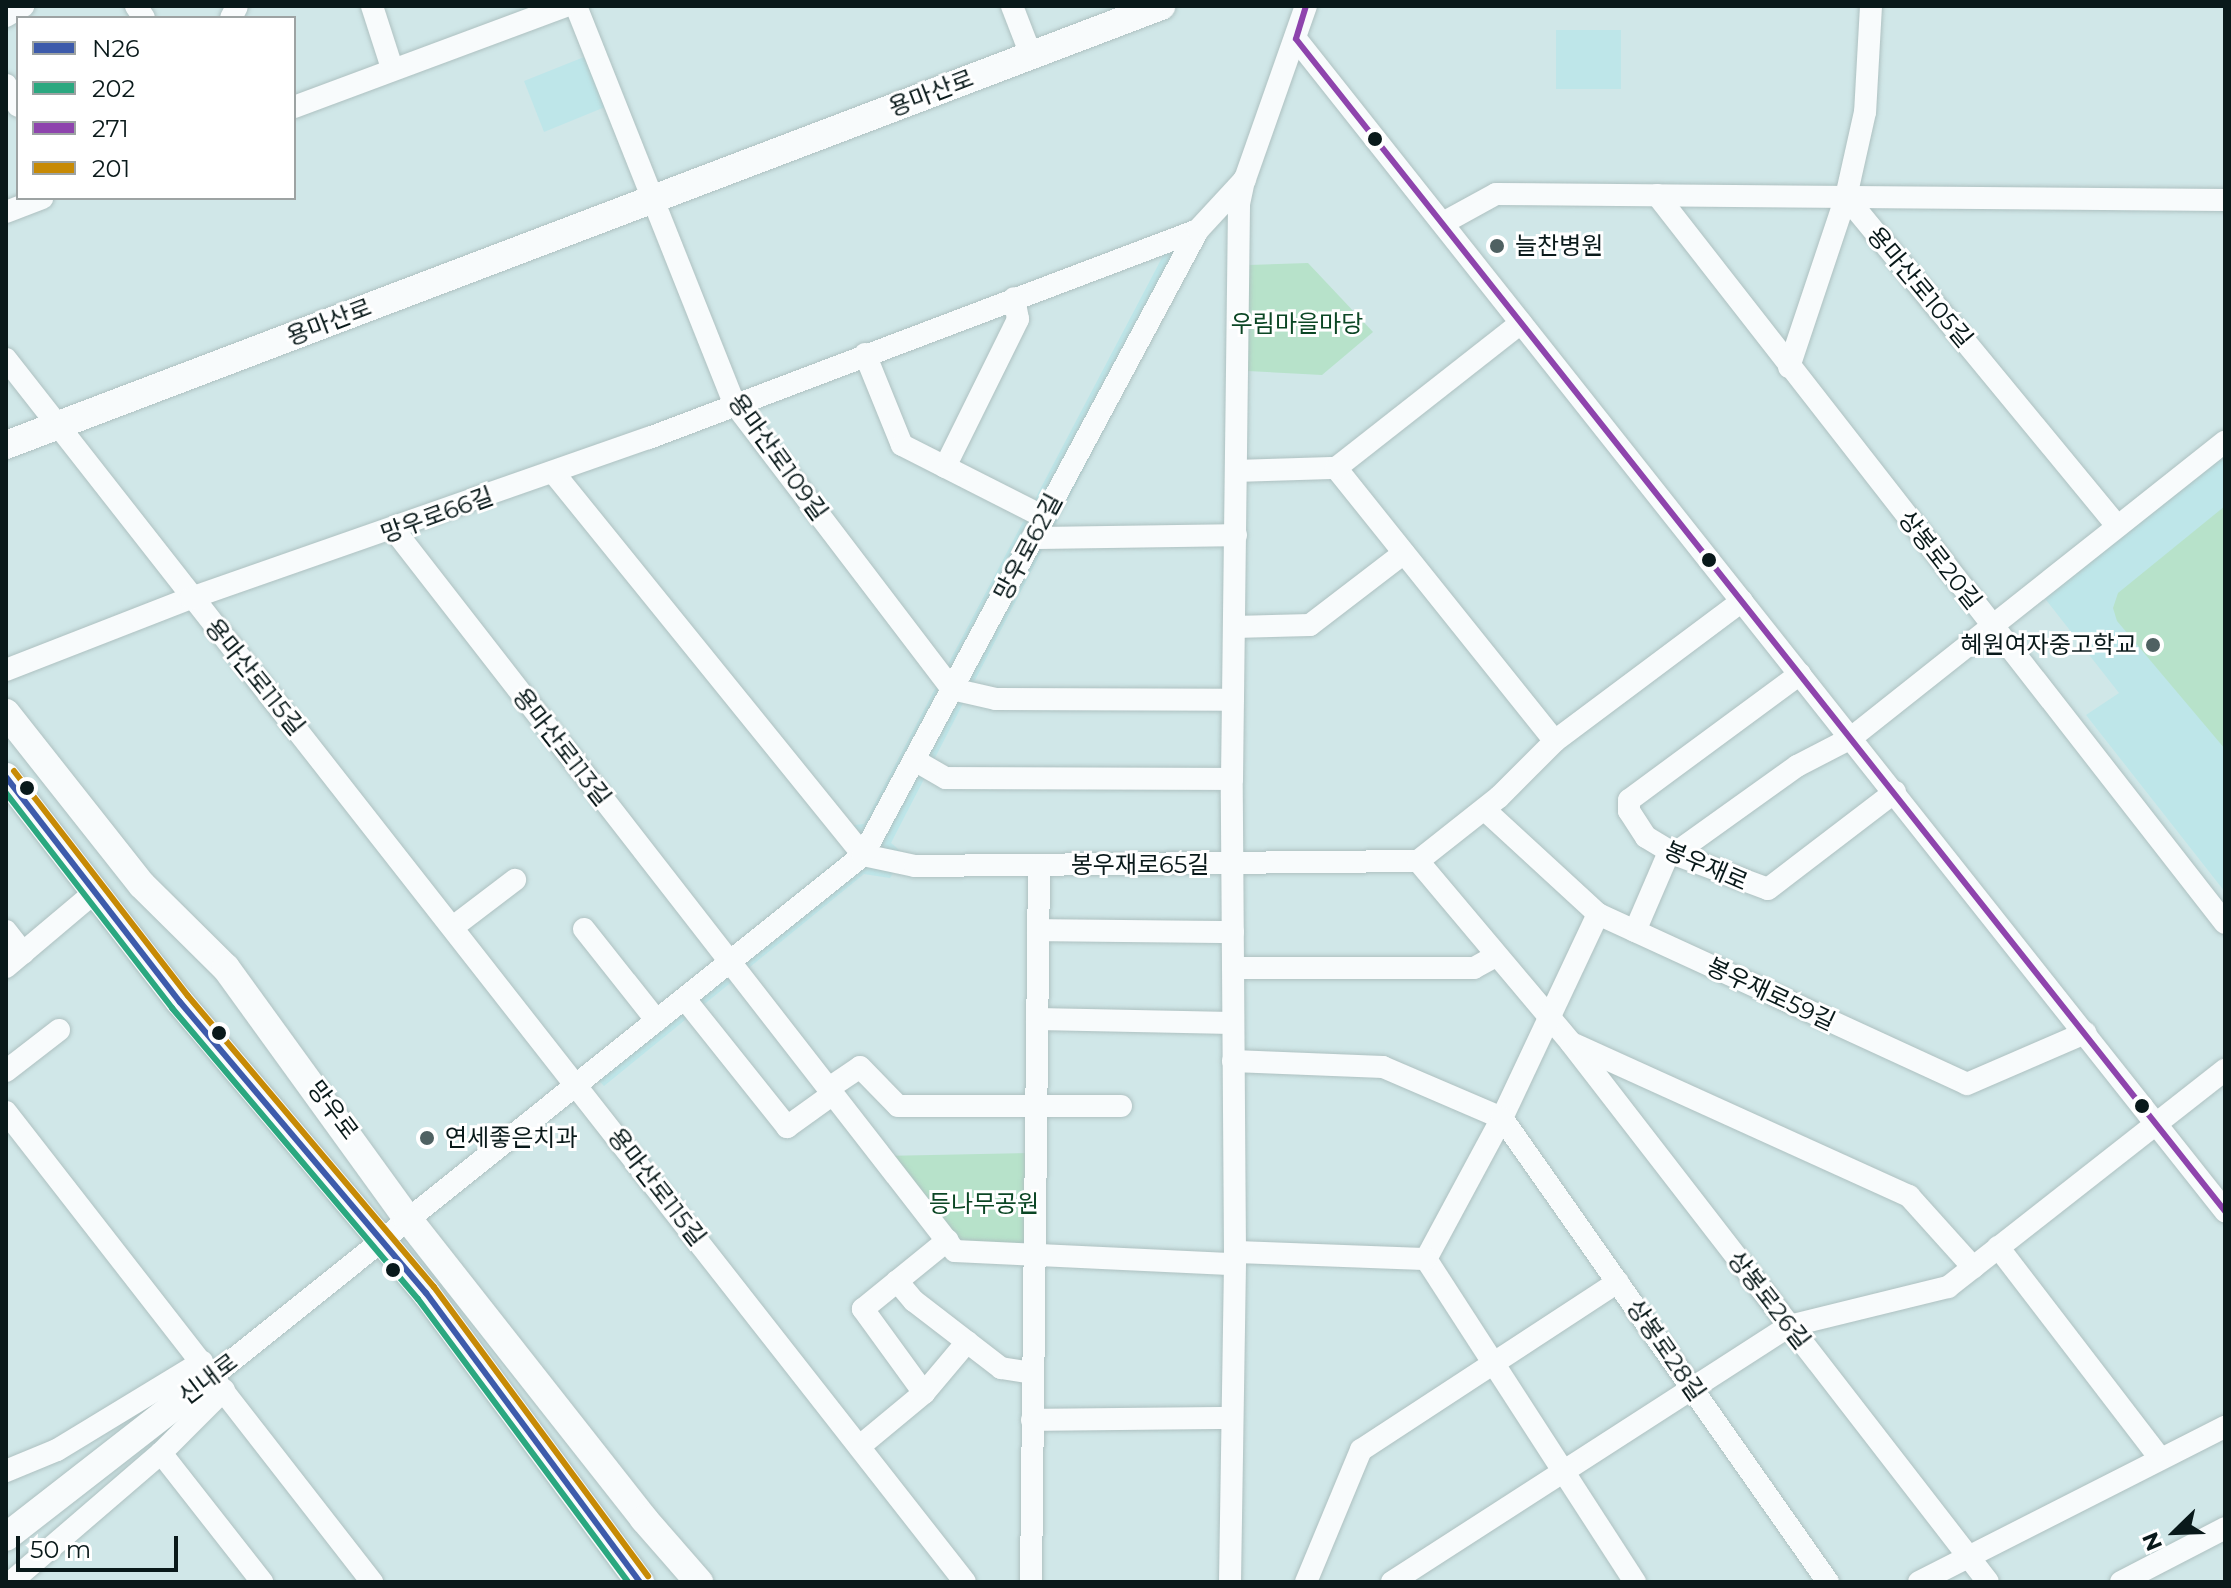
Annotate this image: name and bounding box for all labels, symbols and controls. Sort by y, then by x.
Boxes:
legend [16,16,296,200]
text: N26 [92,34,140,63]
street label: 용마산로 [885,64,977,122]
text: 202 [92,74,135,103]
text: 271 [92,114,129,143]
unlabelled marker [1367,131,1383,147]
text: 201 [92,154,130,183]
street label: 용마산로105길 [1861,221,1979,353]
place label: 늘찬병원 [1515,232,1603,260]
marker: 늘찬병원 [1486,235,1508,257]
street label: 용마산로 [283,293,375,351]
park label: 우림마을마당 [1231,310,1363,338]
street label: 용마산로109길 [722,388,834,526]
street label: 망우로66길 [377,481,497,549]
street label: 망우로62길 [988,489,1068,605]
street label: 상봉로20길 [1892,505,1988,615]
unlabelled marker [1701,552,1717,568]
street label: 용마산로115길 [199,613,311,741]
place label: 혜원여자중고학교 [1960,631,2137,659]
marker: 혜원여자중고학교 [2144,636,2162,654]
street label: 용마산로113길 [507,682,617,812]
unlabelled marker [19,780,35,796]
street label: 봉우재로 [1660,835,1752,897]
street label: 봉우재로65길 [1071,851,1209,879]
street label: 봉우재로59길 [1702,952,1840,1036]
unlabelled marker [211,1025,227,1041]
street label: 망우로 [302,1075,364,1145]
unlabelled marker [2134,1098,2150,1114]
street label: 용마산로115길 [602,1122,712,1252]
place label: 연세좋은치과 [445,1124,577,1152]
marker: 연세좋은치과 [416,1127,438,1149]
park label: 등나무공원 [929,1190,1039,1218]
street label: 상봉로26길 [1722,1245,1816,1355]
unlabelled marker [385,1262,401,1278]
street label: 상봉로28길 [1621,1294,1711,1406]
street label: 신내로 [173,1348,243,1410]
north arrow [2135,1492,2215,1572]
scale bar [20,1520,182,1570]
text: N [2137,1528,2168,1555]
text: 50 m [30,1535,91,1564]

